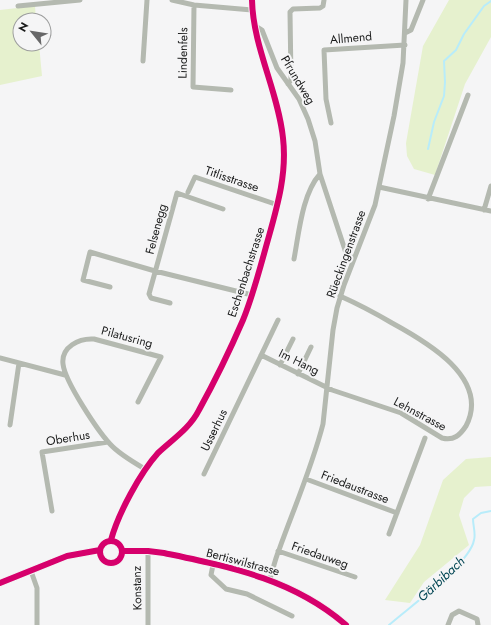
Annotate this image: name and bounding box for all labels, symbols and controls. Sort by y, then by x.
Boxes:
north arrow [12,12,52,52]
text: N [14,19,32,35]
street label: Lindenfels [174,27,192,79]
street label: Allmend [329,27,373,49]
street label: Pfrundweg [276,52,320,108]
street label: Titlisstrasse [203,161,261,197]
street label: Felsenegg [141,202,171,256]
street label: Rüeckingenstrasse [322,207,370,301]
street label: Eschenbachstrasse [223,224,269,320]
street label: Pilatusring [99,321,155,353]
street label: Im Hang [276,344,322,380]
street label: Lehnstrasse [390,393,450,435]
street label: Usserhus [196,406,232,454]
street label: Oberhus [45,426,91,450]
street label: Friedaustrasse [318,466,392,508]
street label: Friedauweg [289,537,351,573]
street label: Bertiswilstrasse [204,544,282,580]
water label: Gärbibach [413,552,469,606]
street label: Konstanz [128,565,146,610]

